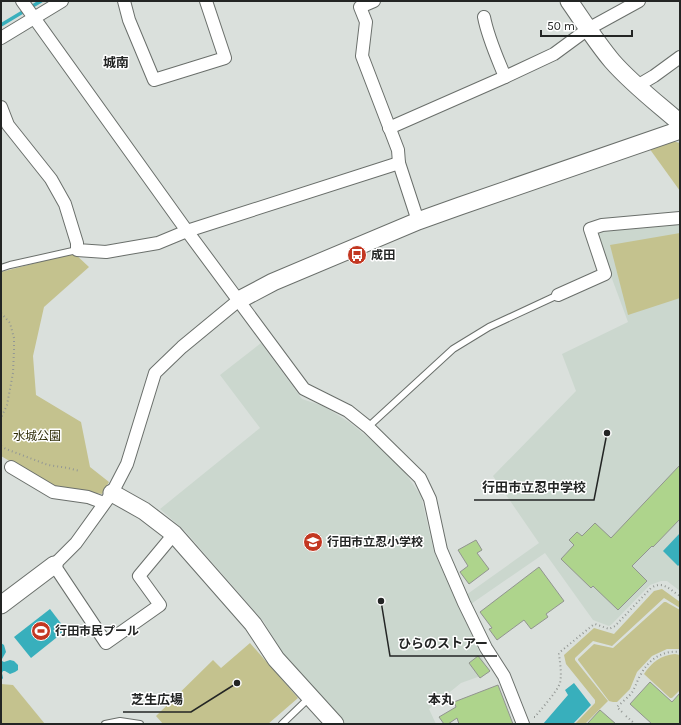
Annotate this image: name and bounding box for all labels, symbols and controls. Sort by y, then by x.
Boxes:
scale bar [541,12,632,38]
text: 50 m [547,19,575,33]
district label: 城南 [103,55,129,70]
bus stop icon: 成田 [346,244,368,266]
place label: 成田 [371,248,395,262]
park label: 水城公園 [13,429,61,443]
callout: 行田市立忍中学校 [474,475,594,500]
text: 行田市立忍中学校 [482,480,586,495]
school or university icon: 行田市立忍小学校 [302,531,324,553]
place label: 行田市立忍小学校 [327,535,423,549]
sports icon: 行田市民プール [30,620,52,642]
place label: 行田市民プール [55,624,139,638]
callout: ひらのストアー [390,631,497,656]
text: ひらのストアー [398,636,488,651]
callout: 芝生広場 [123,687,191,712]
text: 芝生広場 [131,692,183,707]
district label: 本丸 [428,692,454,707]

